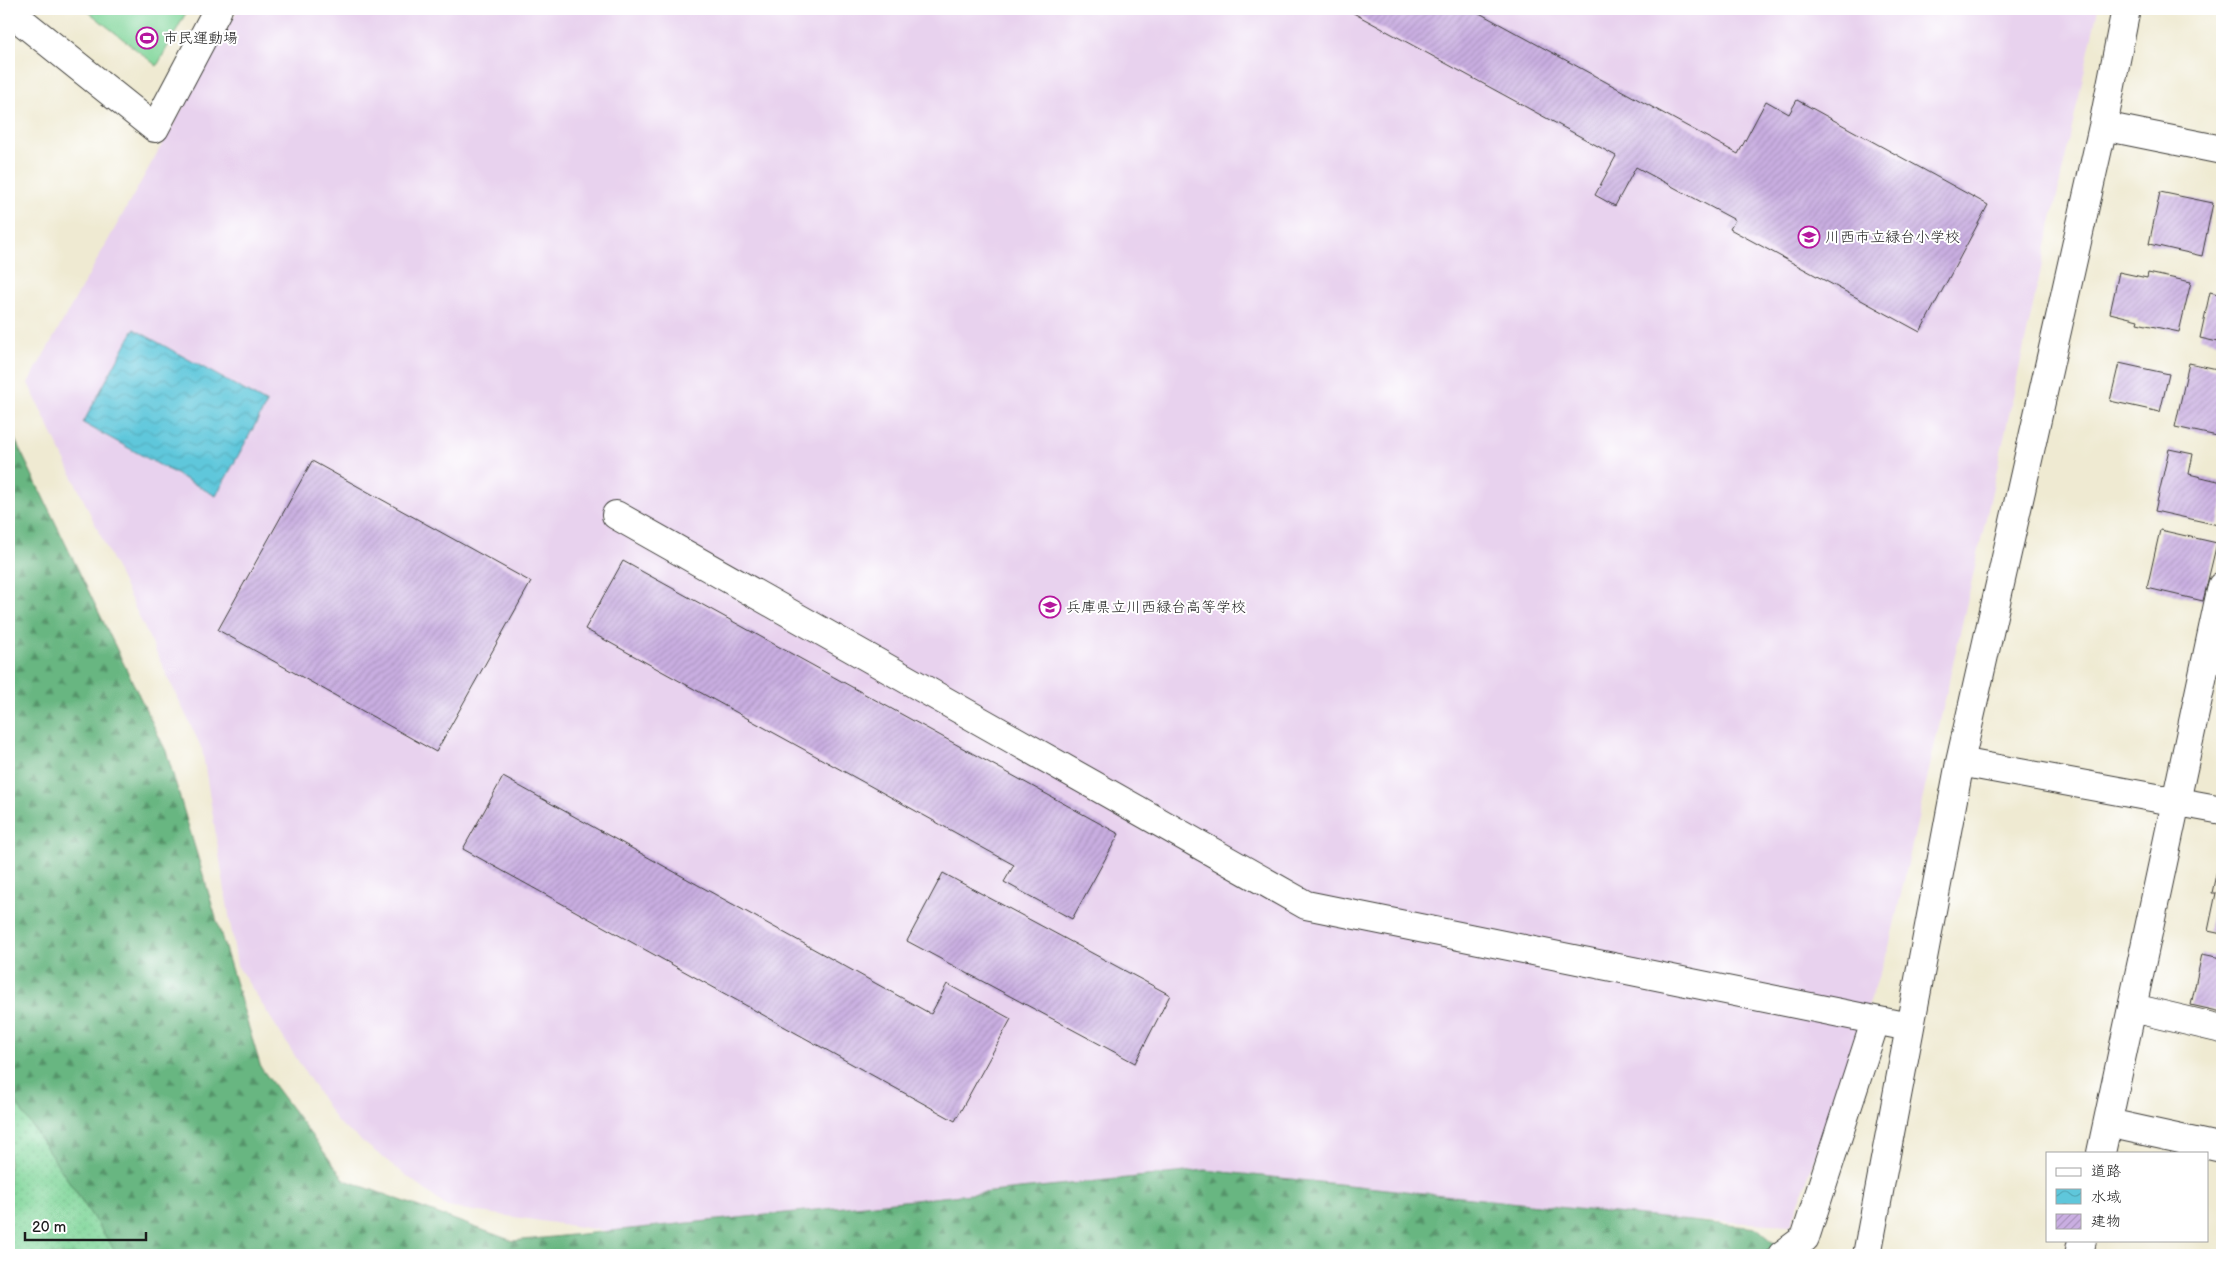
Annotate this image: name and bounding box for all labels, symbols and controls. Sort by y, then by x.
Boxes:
sports icon: 市民運動場 [135,26,159,50]
place label: 市民運動場 [163,29,238,48]
school or university icon: 川西市立緑台小学校 [1797,225,1821,249]
place label: 川西市立緑台小学校 [1825,228,1960,247]
school or university icon: 兵庫県立川西緑台高等学校 [1038,595,1062,619]
place label: 兵庫県立川西緑台高等学校 [1066,598,1246,617]
legend [2046,1152,2208,1242]
text: 道路 [2091,1162,2121,1181]
text: 水域 [2091,1188,2121,1207]
scale bar [25,1209,146,1241]
text: 建物 [2091,1212,2121,1231]
text: 20 m [32,1218,66,1237]

